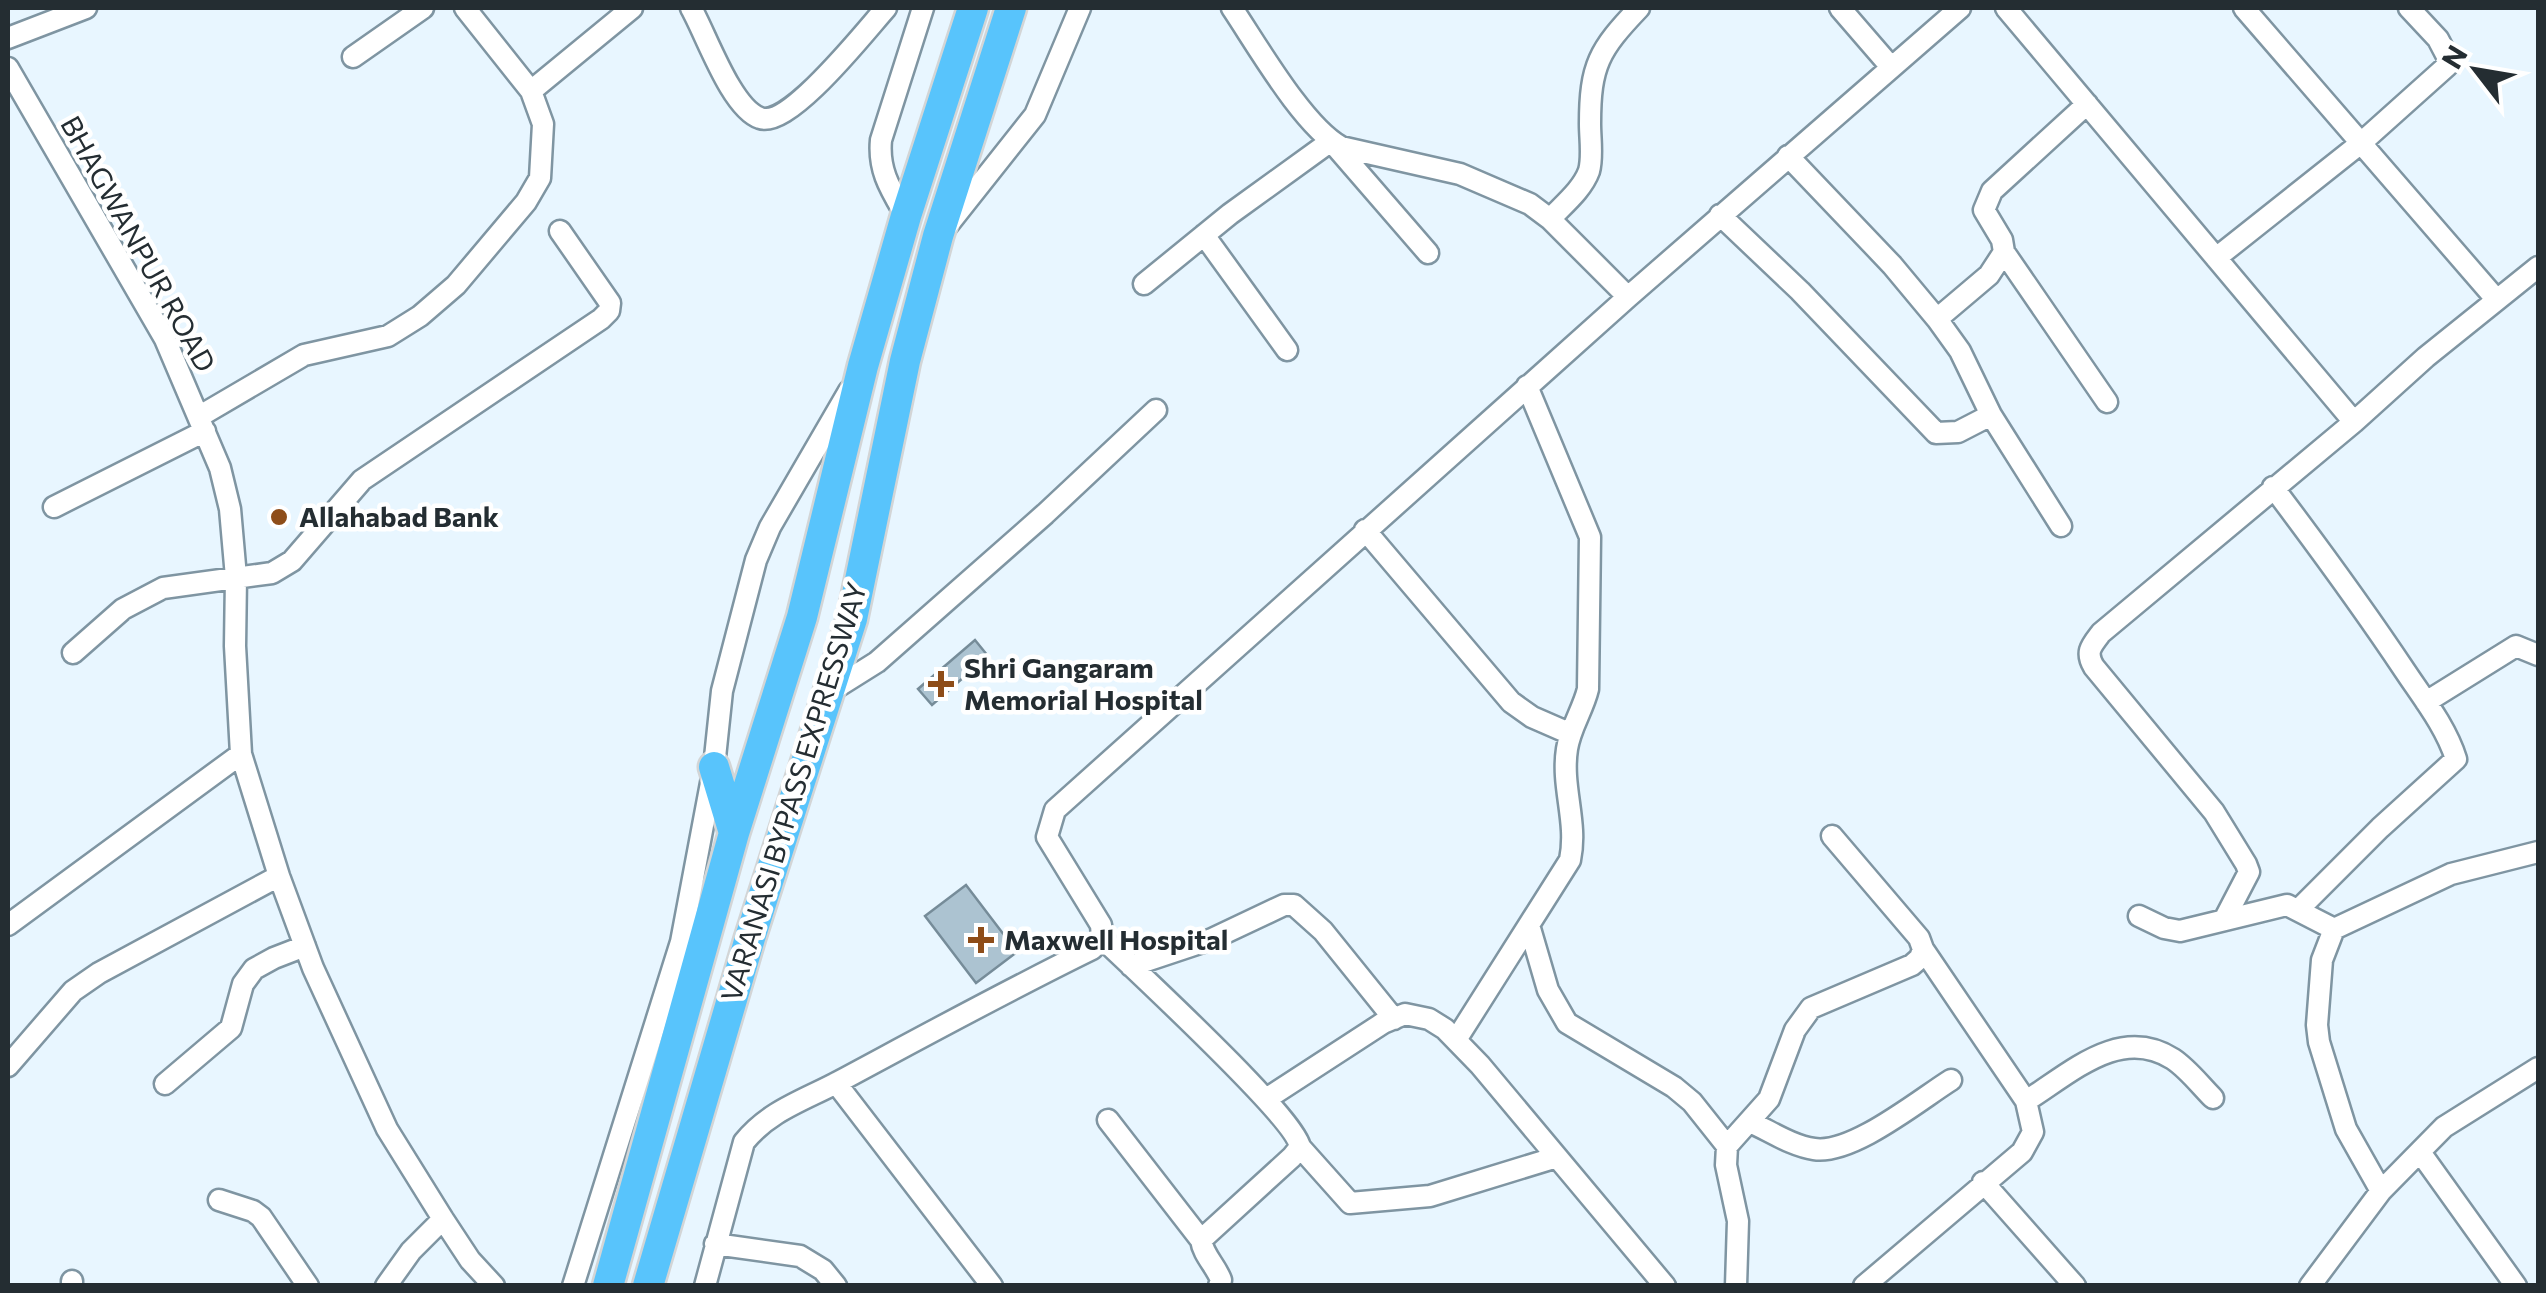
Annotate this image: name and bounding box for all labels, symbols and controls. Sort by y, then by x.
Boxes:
north arrow [2426,20,2526,120]
text: N [2434,39,2474,74]
street label: BHAGWANPUR ROAD [54,110,223,377]
place label: Allahabad Bank [299,499,499,533]
marker: Allahabad Bank [268,506,290,528]
street label: VARANASI BYPASS EXPRESSWAY [713,578,873,1005]
place label: Shri Gangaram Memorial Hospital [964,650,1203,716]
marker: Shri Gangaram Memorial Hospital [928,671,954,697]
place label: Maxwell Hospital [1004,922,1228,956]
marker: Maxwell Hospital [968,927,994,953]

